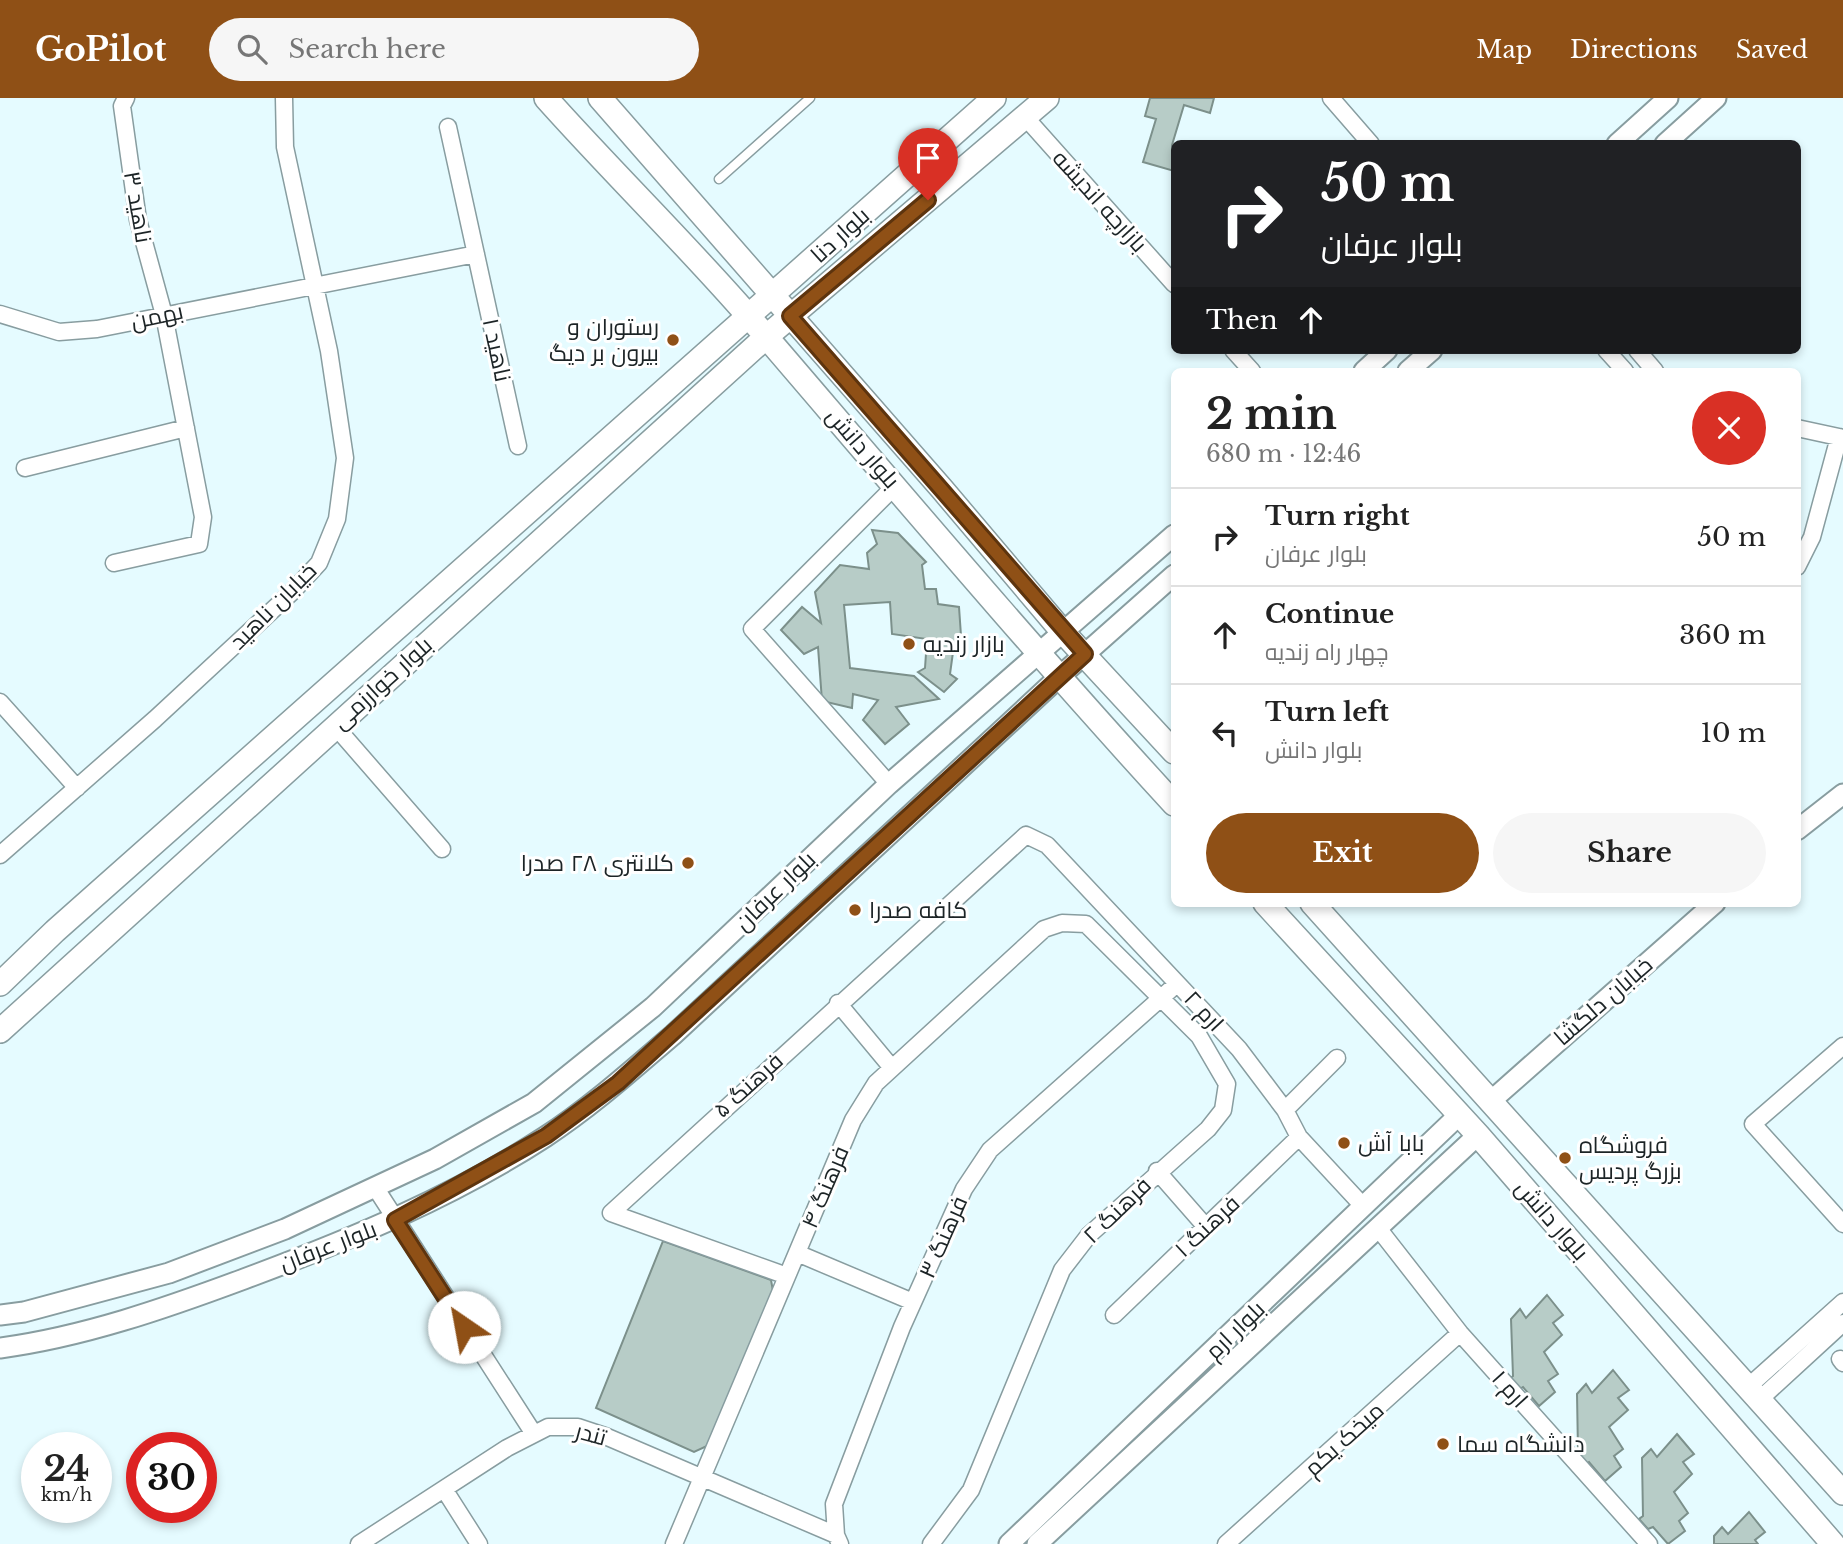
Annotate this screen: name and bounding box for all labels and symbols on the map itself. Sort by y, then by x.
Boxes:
pin [898,128,958,200]
street label: بازارچه اندیشه [1046,144,1153,258]
street label: ناهید ۳ [118,169,158,245]
street label: بلوار دنا [805,201,875,269]
street label: بهمن [128,297,186,335]
place label: رستوران و بیرون بر دیگ [549,313,659,367]
street label: ناهید ۱ [477,316,517,384]
marker: رستوران و بیرون بر دیگ [665,332,681,348]
street label: بلوار دانش [820,402,906,494]
street label: خیابان ناهید [224,557,322,655]
place label: بازار زندیه [923,630,1005,658]
street label: بلوار خوارزمی [326,631,438,735]
marker: بازار زندیه [901,636,917,652]
street label: بلوار عرفان [729,846,821,936]
place label: کلانتری ۲۸ صدرا [521,849,674,877]
marker: کلانتری ۲۸ صدرا [680,855,696,871]
place label: کافه صدرا [869,896,967,924]
marker: کافه صدرا [847,902,863,918]
street label: خیابان دلگشا [1548,951,1658,1051]
street label: ارم ۲ [1177,985,1230,1039]
street label: فرهنگ ۵ [707,1047,789,1123]
place label: بابا آش [1358,1129,1425,1157]
place label: فروشگاه بزرگ پردیس [1579,1131,1682,1186]
marker: بابا آش [1336,1135,1352,1151]
street label: فرهنگ ۴ [795,1142,855,1232]
marker: فروشگاه بزرگ پردیس [1557,1150,1573,1166]
street label: فرهنگ ۲ [1077,1171,1157,1249]
street label: بلوار دانش [1509,1174,1595,1266]
street label: فرهنگ ۱ [1169,1189,1245,1263]
street label: فرهنگ ۳ [913,1192,973,1282]
street label: بلوار عرفان [275,1215,381,1277]
position arrow [427,1290,501,1364]
street label: بلوار ارم [1199,1295,1272,1367]
street label: ارم ۱ [1485,1365,1534,1415]
street label: میخک یکم [1299,1396,1391,1483]
street label: تندر [570,1416,610,1452]
place label: دانشگاه سما [1457,1430,1585,1458]
speed limit sign: 30 [126,1432,217,1523]
marker: دانشگاه سما [1435,1436,1451,1452]

